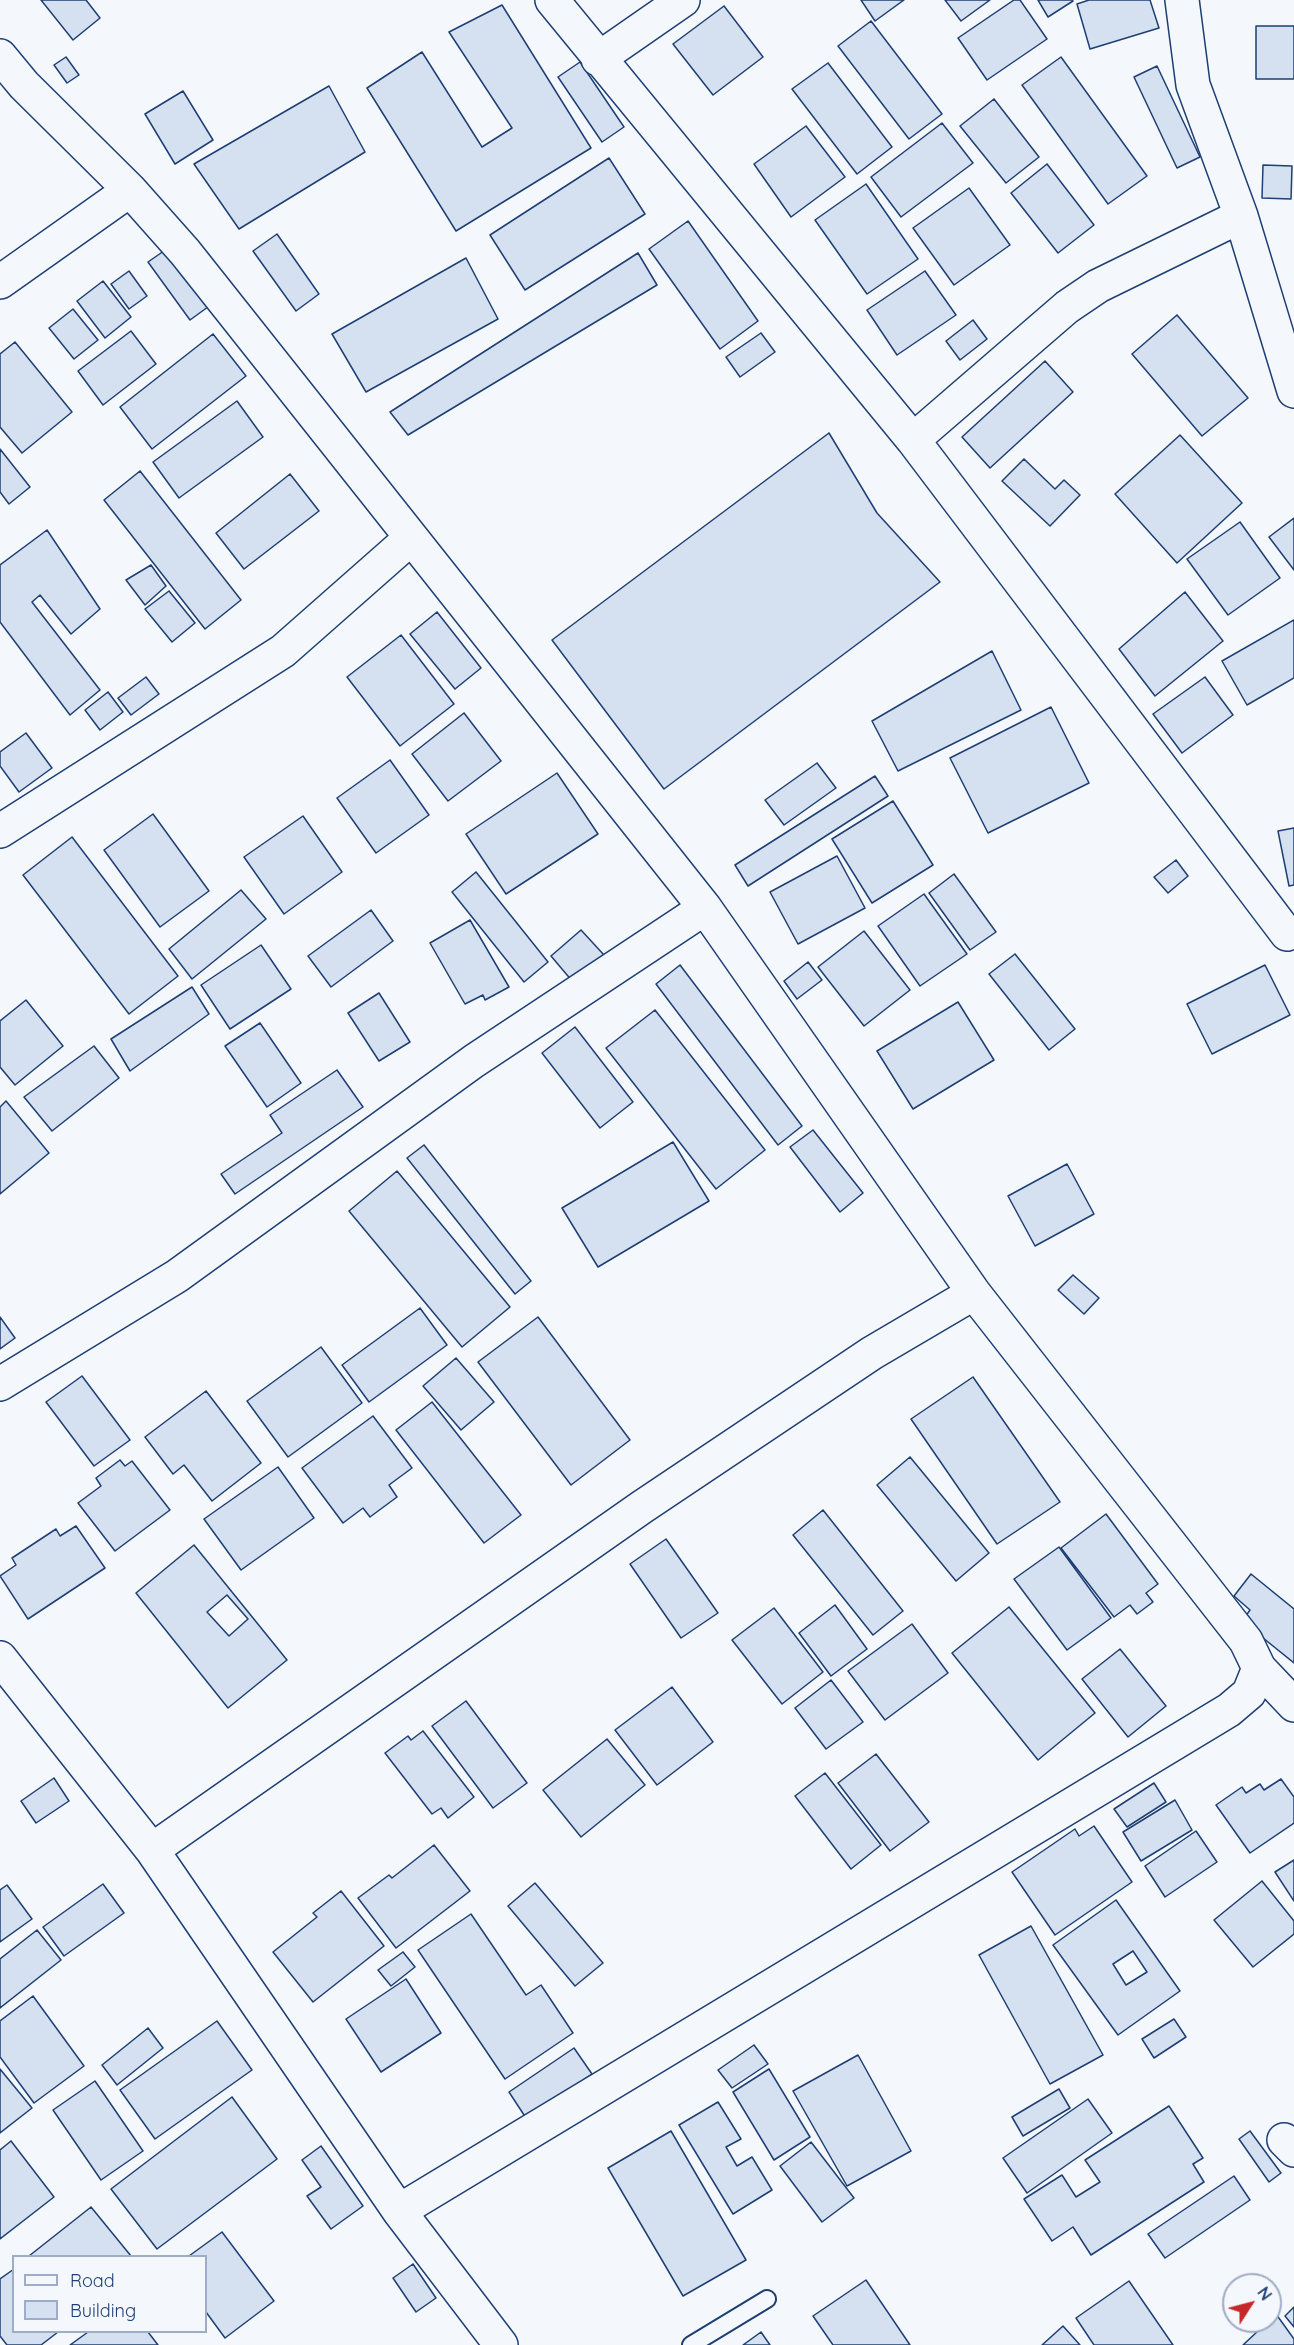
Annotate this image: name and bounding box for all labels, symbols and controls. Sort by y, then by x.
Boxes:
legend [12,2255,207,2333]
text: Road [70,2269,115,2292]
north arrow [1222,2273,1282,2333]
text: N [1253,2283,1276,2304]
text: Building [70,2299,136,2322]

